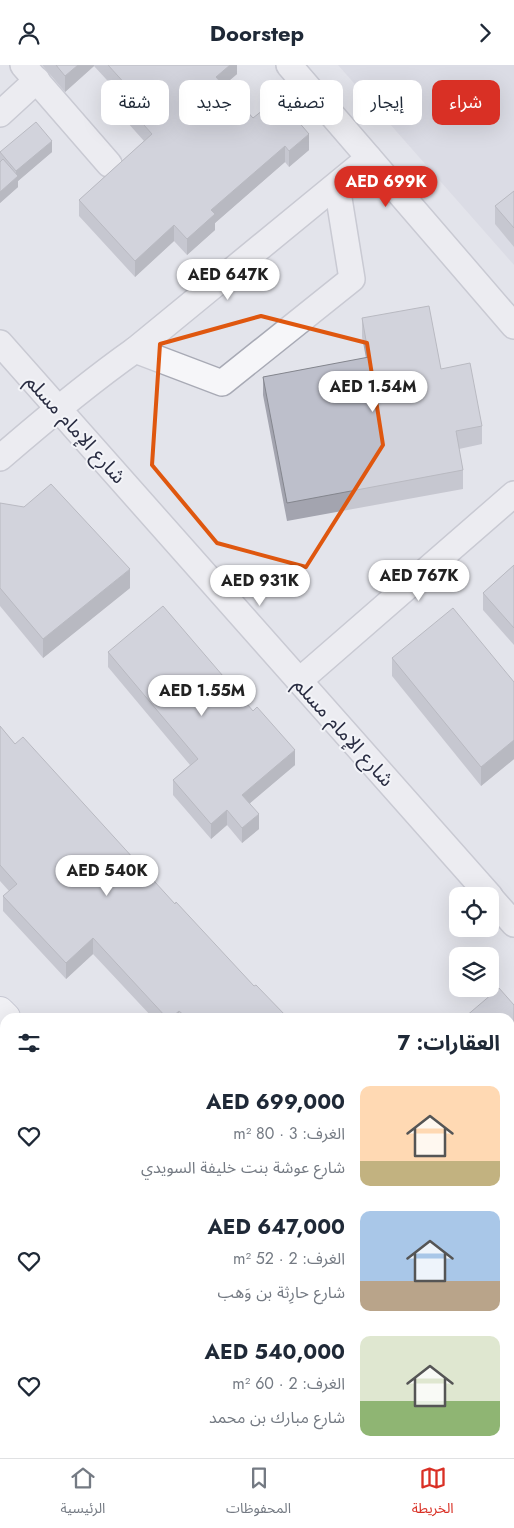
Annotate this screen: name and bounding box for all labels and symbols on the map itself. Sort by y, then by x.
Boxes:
pin: AED 699K [334,165,438,208]
pin: AED 647K [176,259,280,301]
street label: شارع الإمام مسلم [19,368,133,490]
pin: AED 1.54M [316,371,430,413]
pin: AED 767K [367,559,471,602]
pin: AED 931K [208,565,312,607]
street label: شارع الإمام مسلم [287,671,401,793]
pin: AED 1.55M [145,675,259,717]
pin: AED 540K [55,855,159,897]

